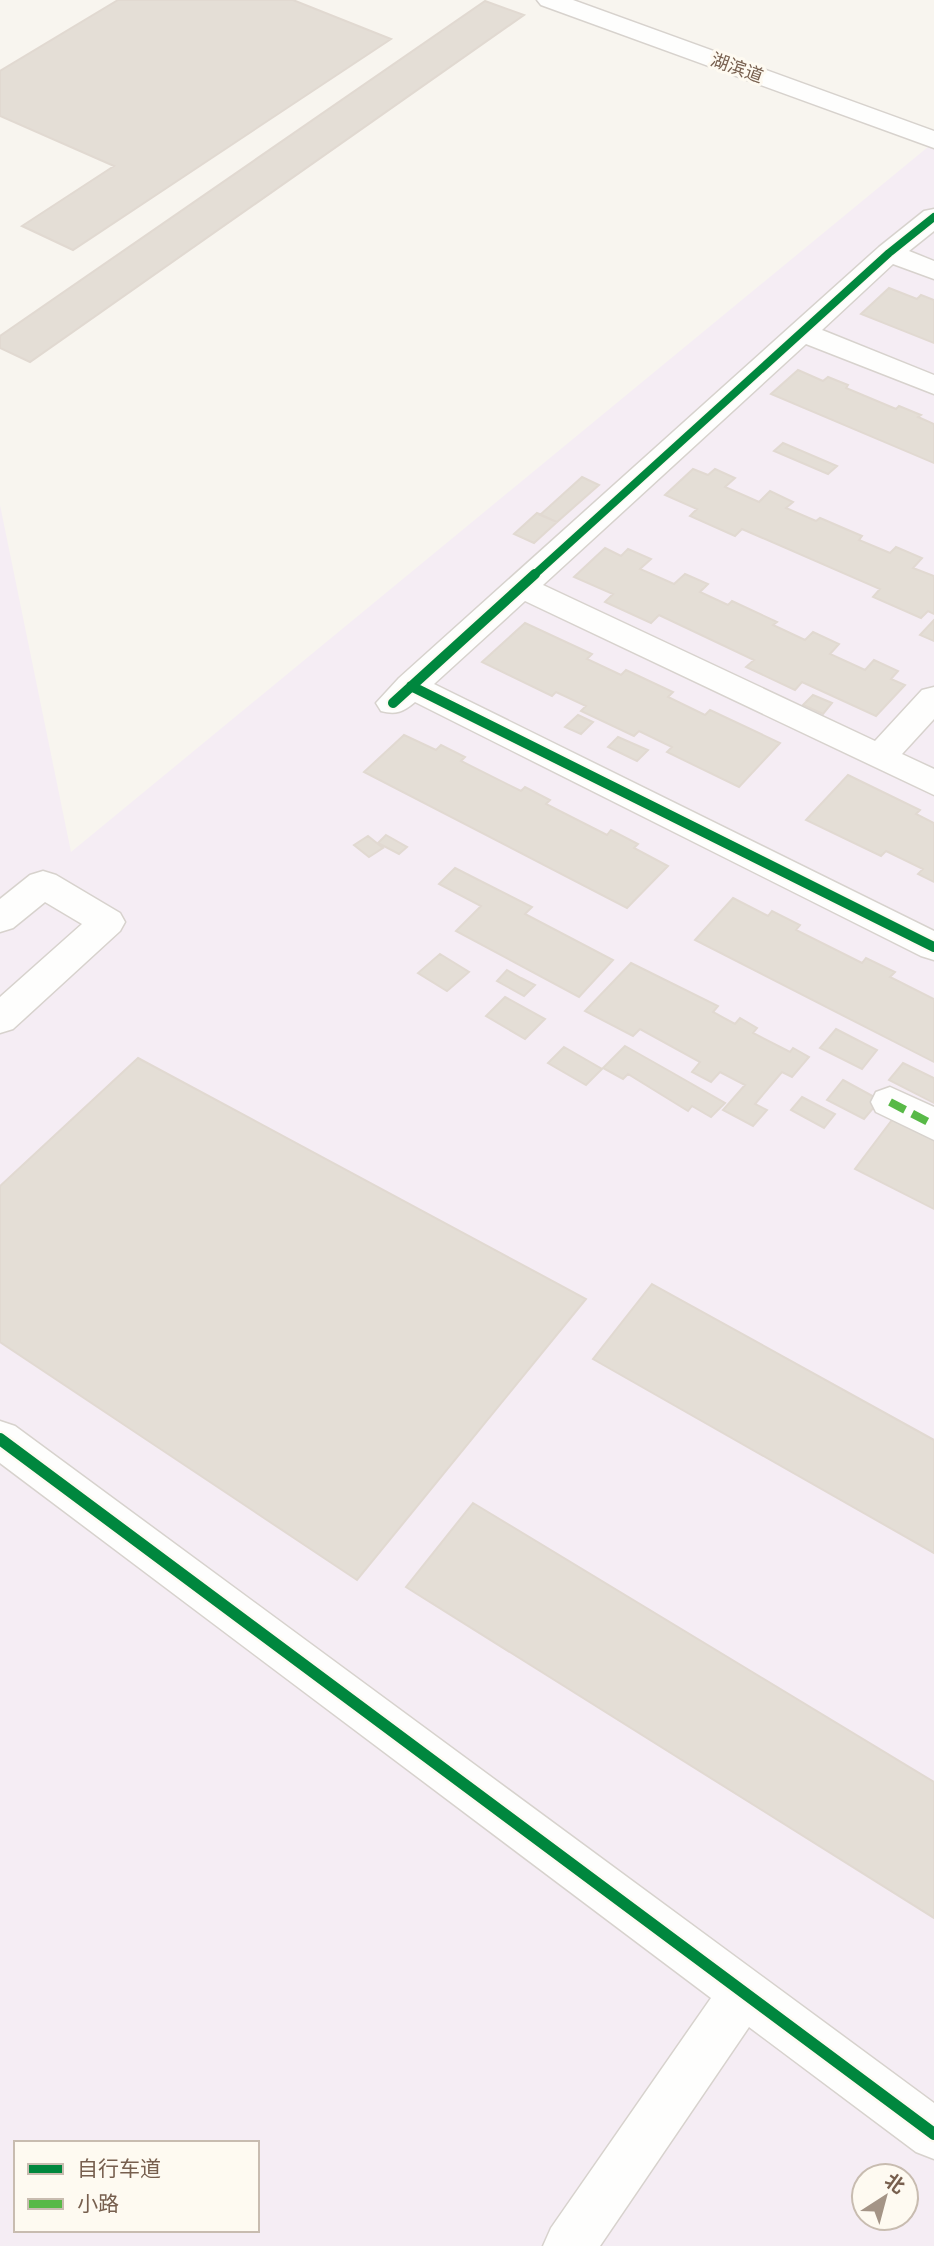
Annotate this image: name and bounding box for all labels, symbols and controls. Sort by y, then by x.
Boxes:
street label: 湖滨道 [708,48,766,88]
legend [14,2141,259,2232]
text: 自行车道 [77,2156,161,2182]
north arrow [850,2162,920,2232]
text: 北 [880,2169,909,2199]
text: 小路 [77,2191,119,2217]

